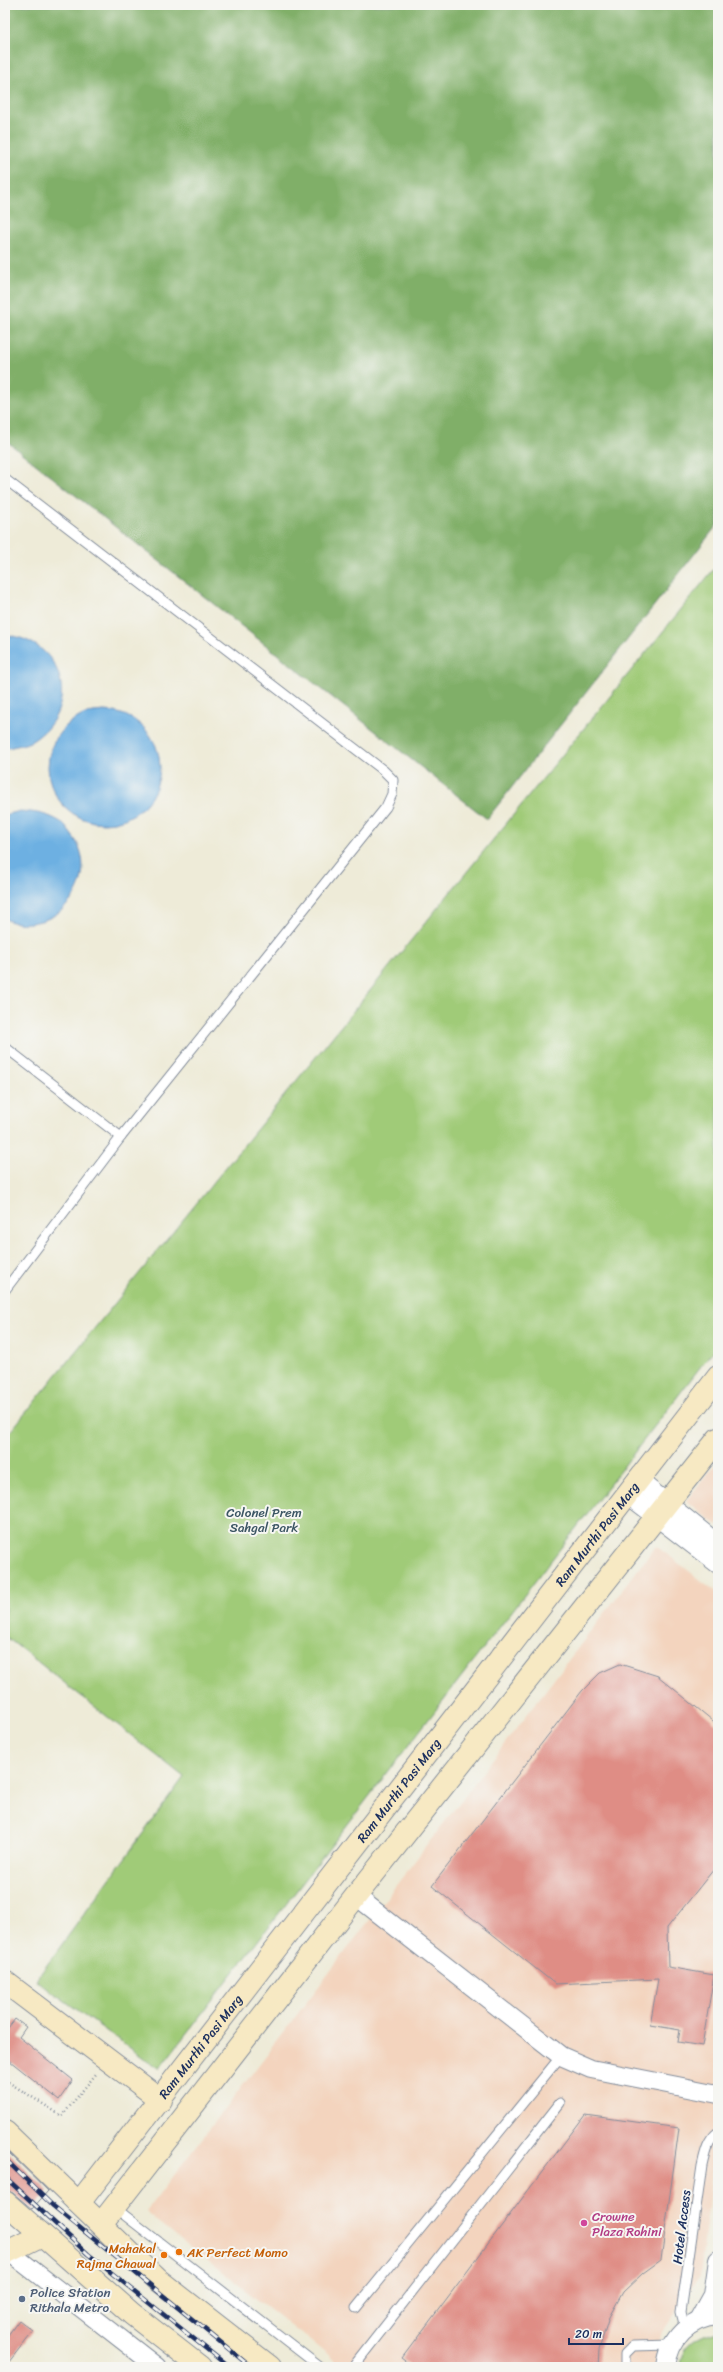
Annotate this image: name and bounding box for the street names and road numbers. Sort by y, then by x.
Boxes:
street label: Ram Murthi Pasi Marg [549,1476,645,1592]
street label: Ram Murthi Pasi Marg [351,1733,447,1848]
street label: Ram Murthi Pasi Marg [153,1989,249,2104]
street label: Hotel Access [666,2188,698,2265]

